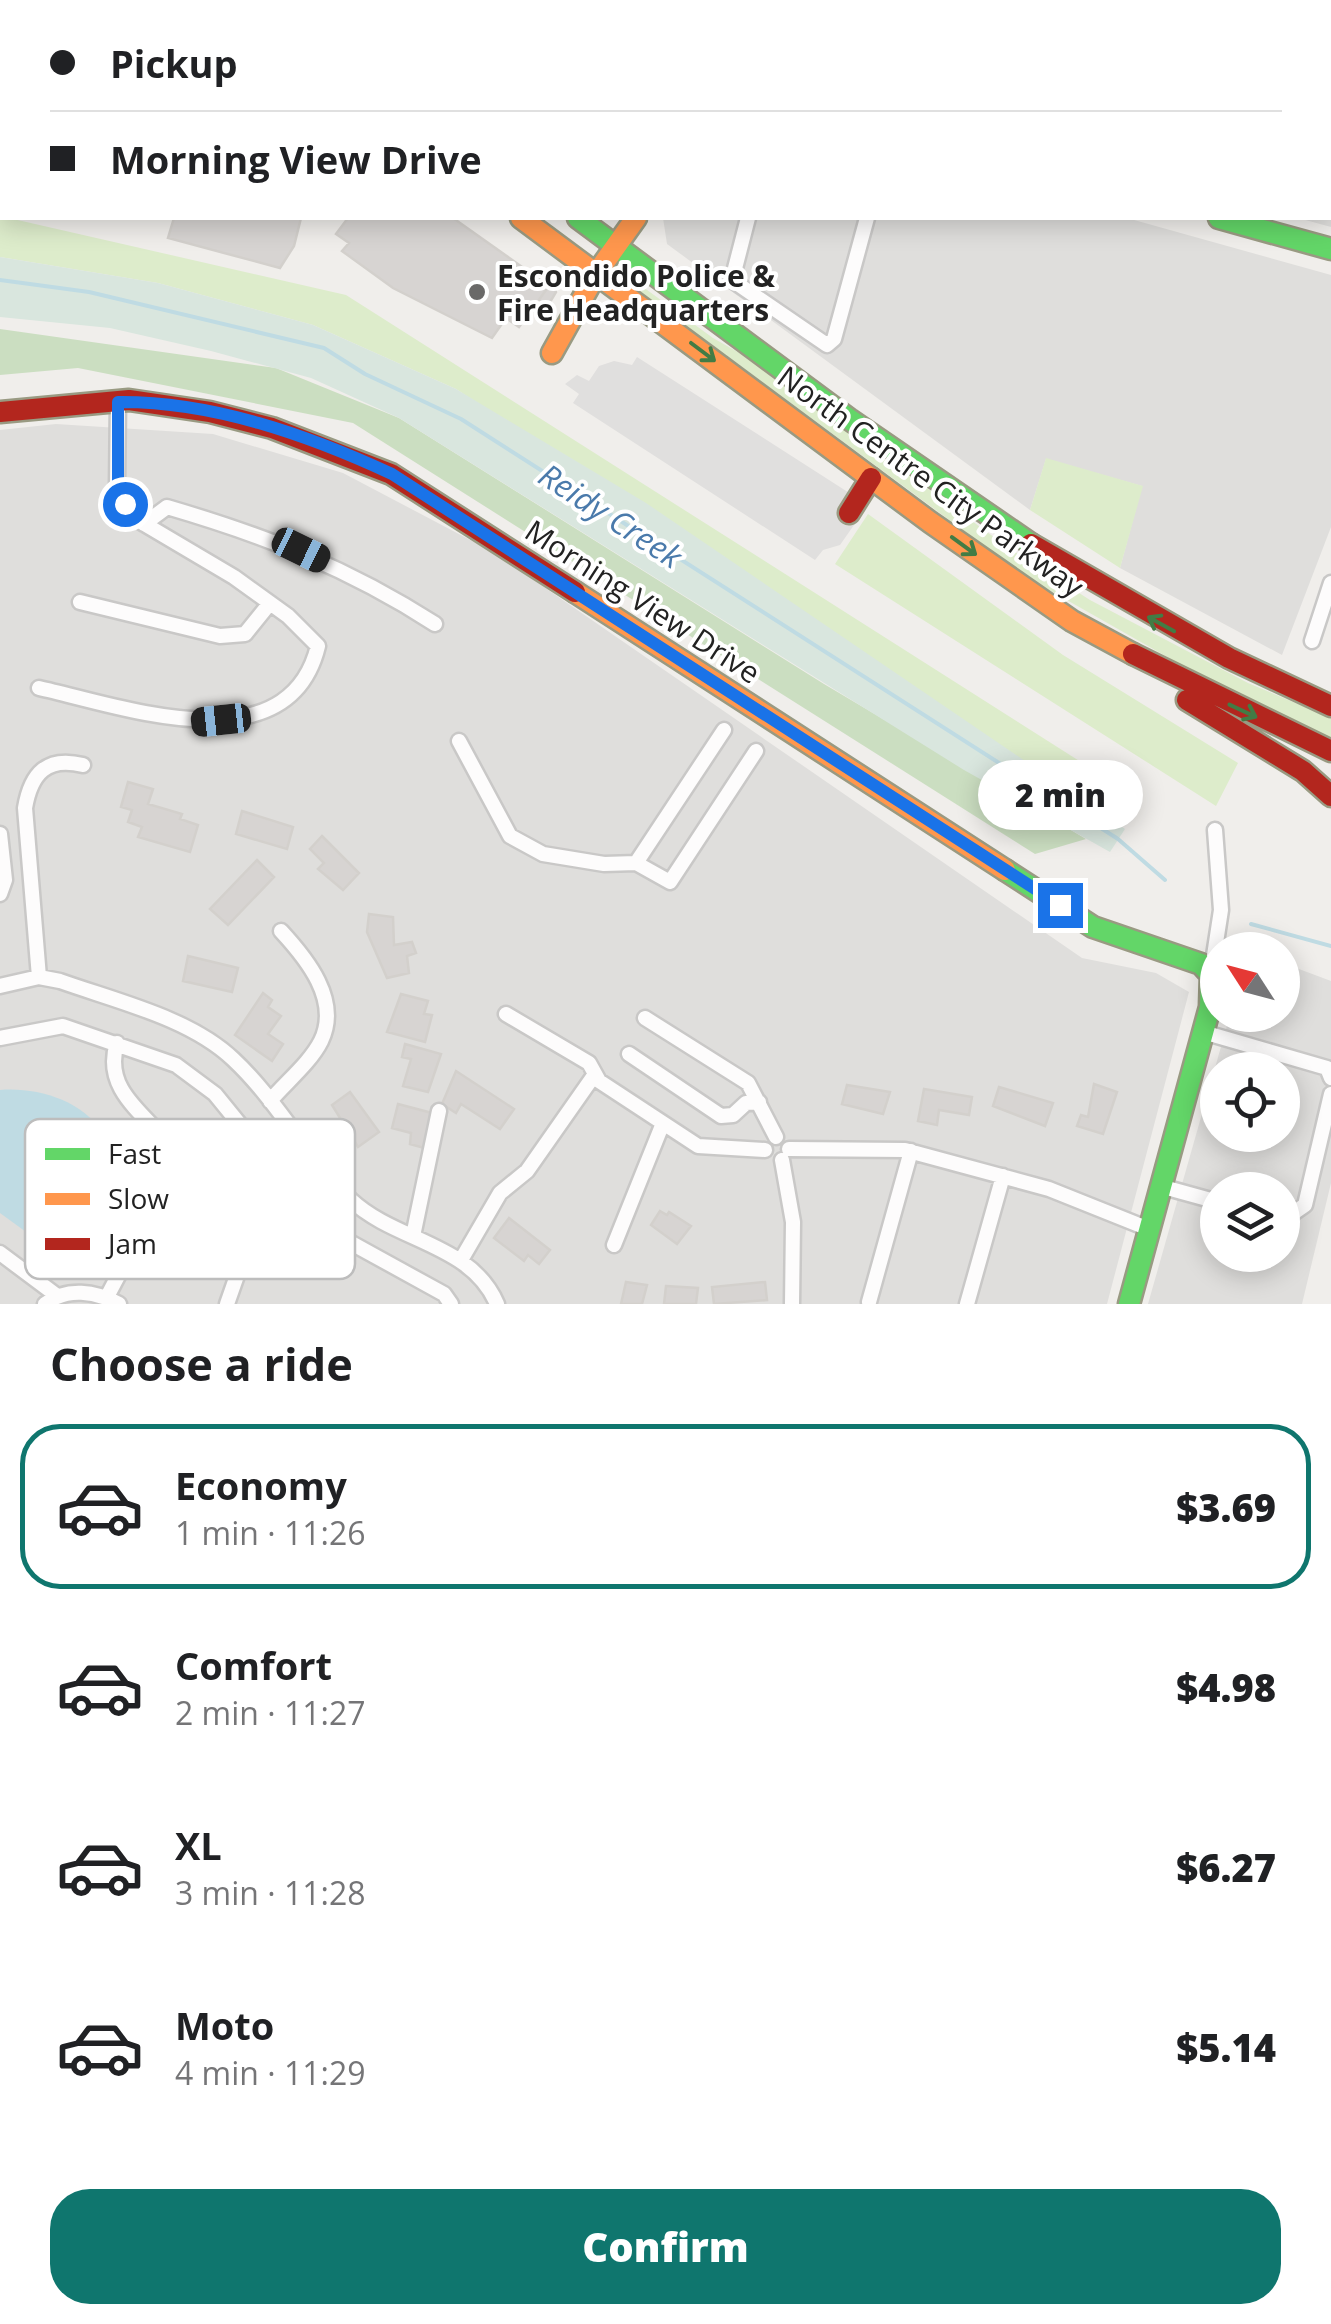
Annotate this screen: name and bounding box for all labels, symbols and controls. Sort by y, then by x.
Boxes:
text: Pickup [110,37,238,89]
text: Morning View Drive [110,133,482,185]
place label: Escondido Police & Fire Headquarters [497,255,776,330]
marker: Escondido Police & Fire Headquarters [466,281,488,303]
one-way arrow [689,341,716,362]
street label: North Centre City Parkway [770,356,1093,607]
water label: Reidy Creek [531,453,692,578]
route start [103,482,148,527]
street label: Morning View Drive [518,510,768,692]
car [267,523,335,577]
one-way arrow [950,535,977,556]
one-way arrow [1147,614,1177,634]
car [190,702,252,738]
one-way arrow [1227,702,1257,721]
callout: 2 min [978,760,1142,830]
text: 2 min [1015,773,1106,816]
route end [1038,883,1083,928]
north arrow [1200,932,1300,1032]
map controls [1200,932,1300,1272]
button: locate [1200,1052,1300,1152]
legend [25,1119,355,1279]
text: Fast [108,1134,161,1172]
button: layers [1200,1172,1300,1272]
text: Slow [108,1179,169,1217]
text: Jam [105,1224,157,1262]
text: Choose a ride [50,1333,353,1394]
text: Economy [175,1459,347,1511]
icon: car [55,1462,145,1552]
text: $3.69 [1176,1481,1276,1533]
text: 1 min · 11:26 [175,1511,366,1554]
text: Comfort [175,1639,332,1691]
icon: car [55,1642,145,1732]
text: $4.98 [1176,1661,1276,1713]
text: 2 min · 11:27 [175,1691,366,1734]
text: XL [175,1819,222,1871]
icon: car [55,1822,145,1912]
text: $6.27 [1176,1841,1276,1893]
text: 3 min · 11:28 [175,1871,366,1914]
text: Moto [175,1999,274,2051]
icon: car [55,2002,145,2092]
text: $5.14 [1176,2021,1276,2073]
text: 4 min · 11:29 [175,2051,366,2094]
button: Confirm [50,2189,1281,2304]

